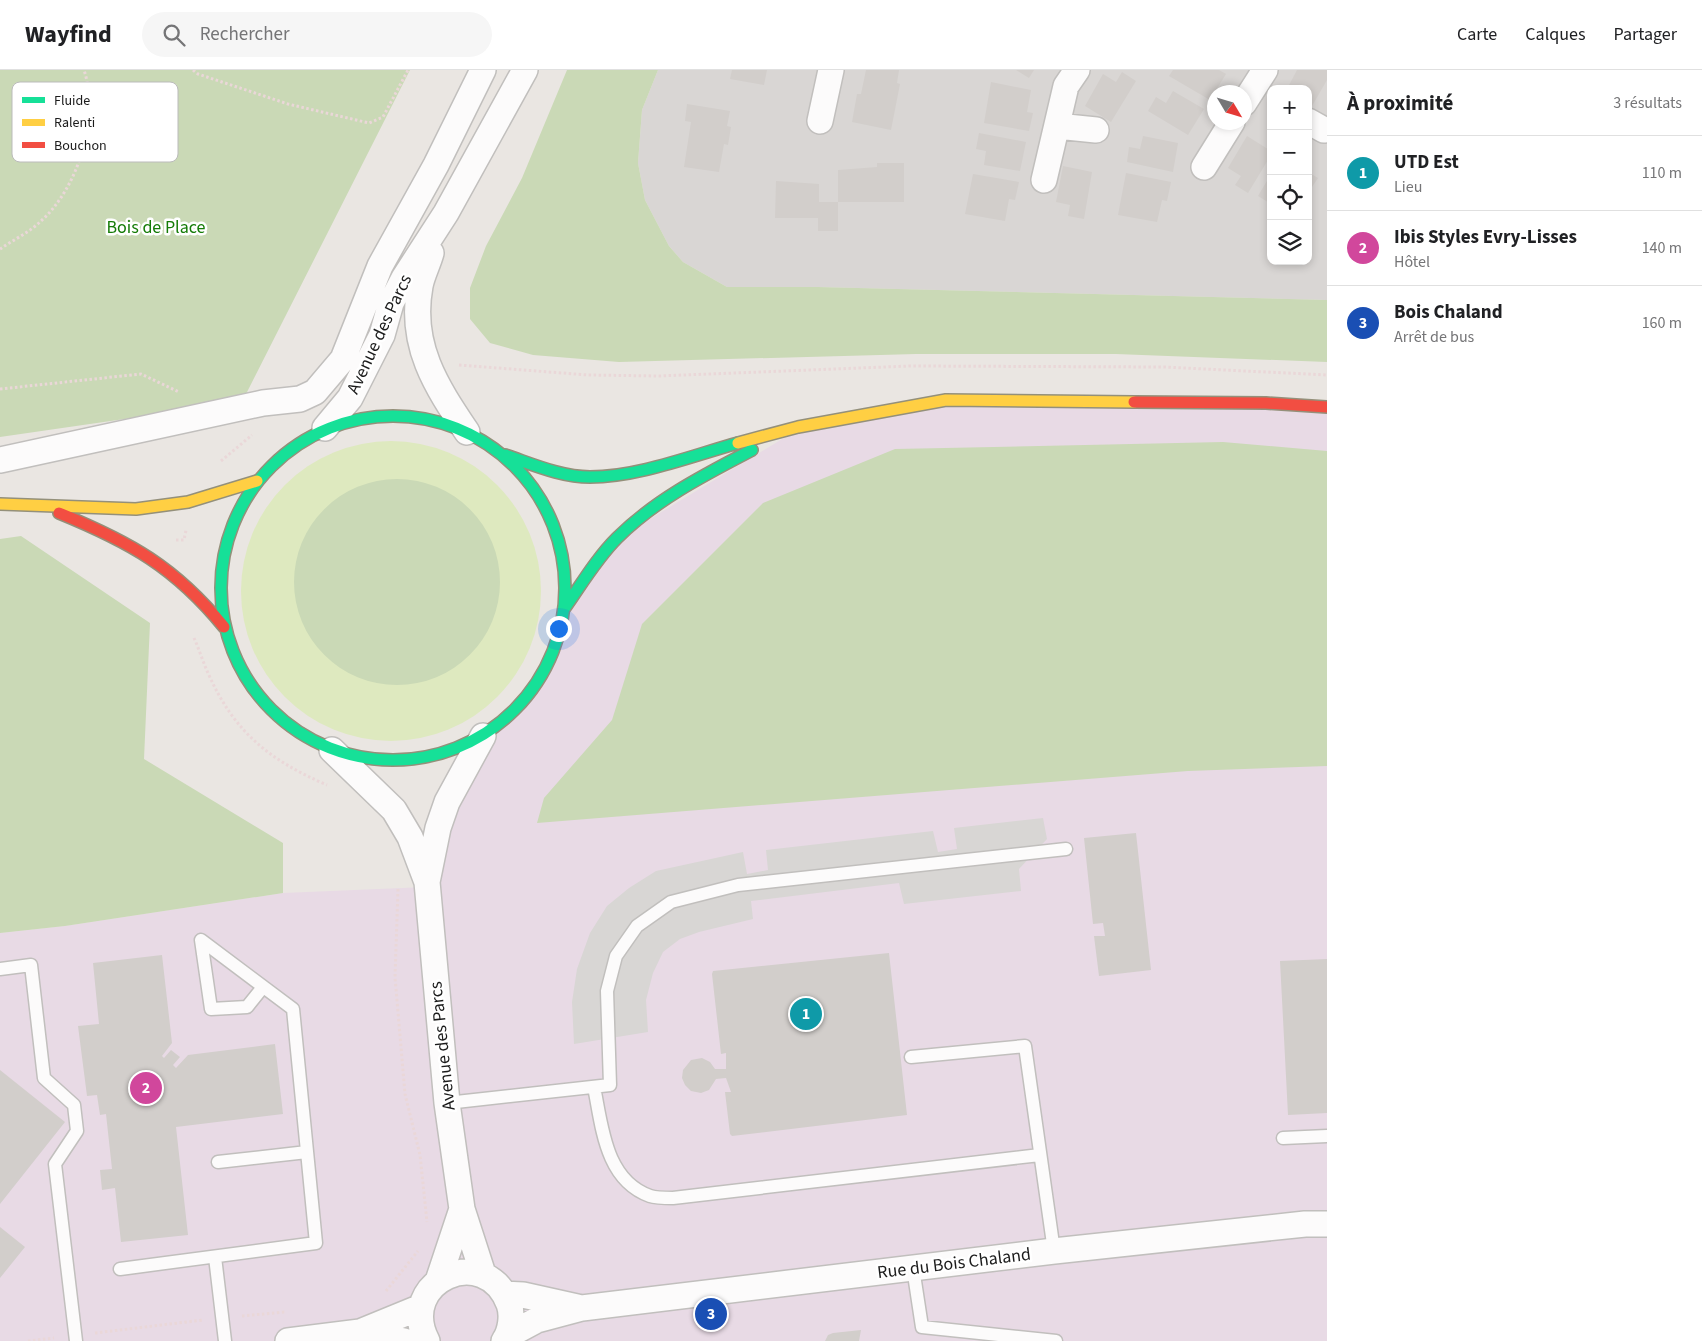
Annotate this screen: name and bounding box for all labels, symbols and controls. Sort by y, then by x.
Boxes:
search box [142,12,492,57]
text: Wayfind [25,17,112,52]
icon: search [160,21,188,49]
text: Rechercher [200,21,290,48]
text: Carte [1457,22,1497,47]
text: Calques [1525,22,1585,47]
text: Partager [1613,22,1677,47]
legend [12,82,178,162]
north arrow [1207,85,1252,130]
map controls [1267,85,1312,265]
button: + [1267,85,1312,130]
text: À proximité [1347,88,1453,118]
text: Fluide [54,91,90,111]
text: 3 résultats [1613,92,1682,114]
text: Ralenti [54,113,95,133]
button: − [1267,130,1312,175]
text: Bouchon [54,136,107,156]
text: UTD Est [1394,149,1459,176]
text: 1 [1359,162,1367,184]
text: 110 m [1642,162,1682,184]
button: locate [1267,175,1312,220]
text: Lieu [1394,176,1422,198]
park label: Bois de Place [106,215,206,240]
button: layers [1267,220,1312,265]
text: Ibis Styles Evry-Lisses [1394,224,1577,251]
text: 2 [1359,237,1367,259]
text: 140 m [1642,237,1682,259]
text: Hôtel [1394,251,1430,273]
street label: Avenue des Parcs [341,270,418,398]
text: Bois Chaland [1394,299,1503,326]
text: 3 [1359,312,1367,334]
text: 160 m [1642,312,1682,334]
text: Arrêt de bus [1394,326,1474,348]
your location [546,616,572,642]
street label: Avenue des Parcs [423,980,462,1112]
pin: 1 [790,995,822,1033]
pin: 2 [130,1069,162,1107]
street label: Rue du Bois Chaland [876,1242,1032,1285]
pin: 3 [695,1295,727,1333]

